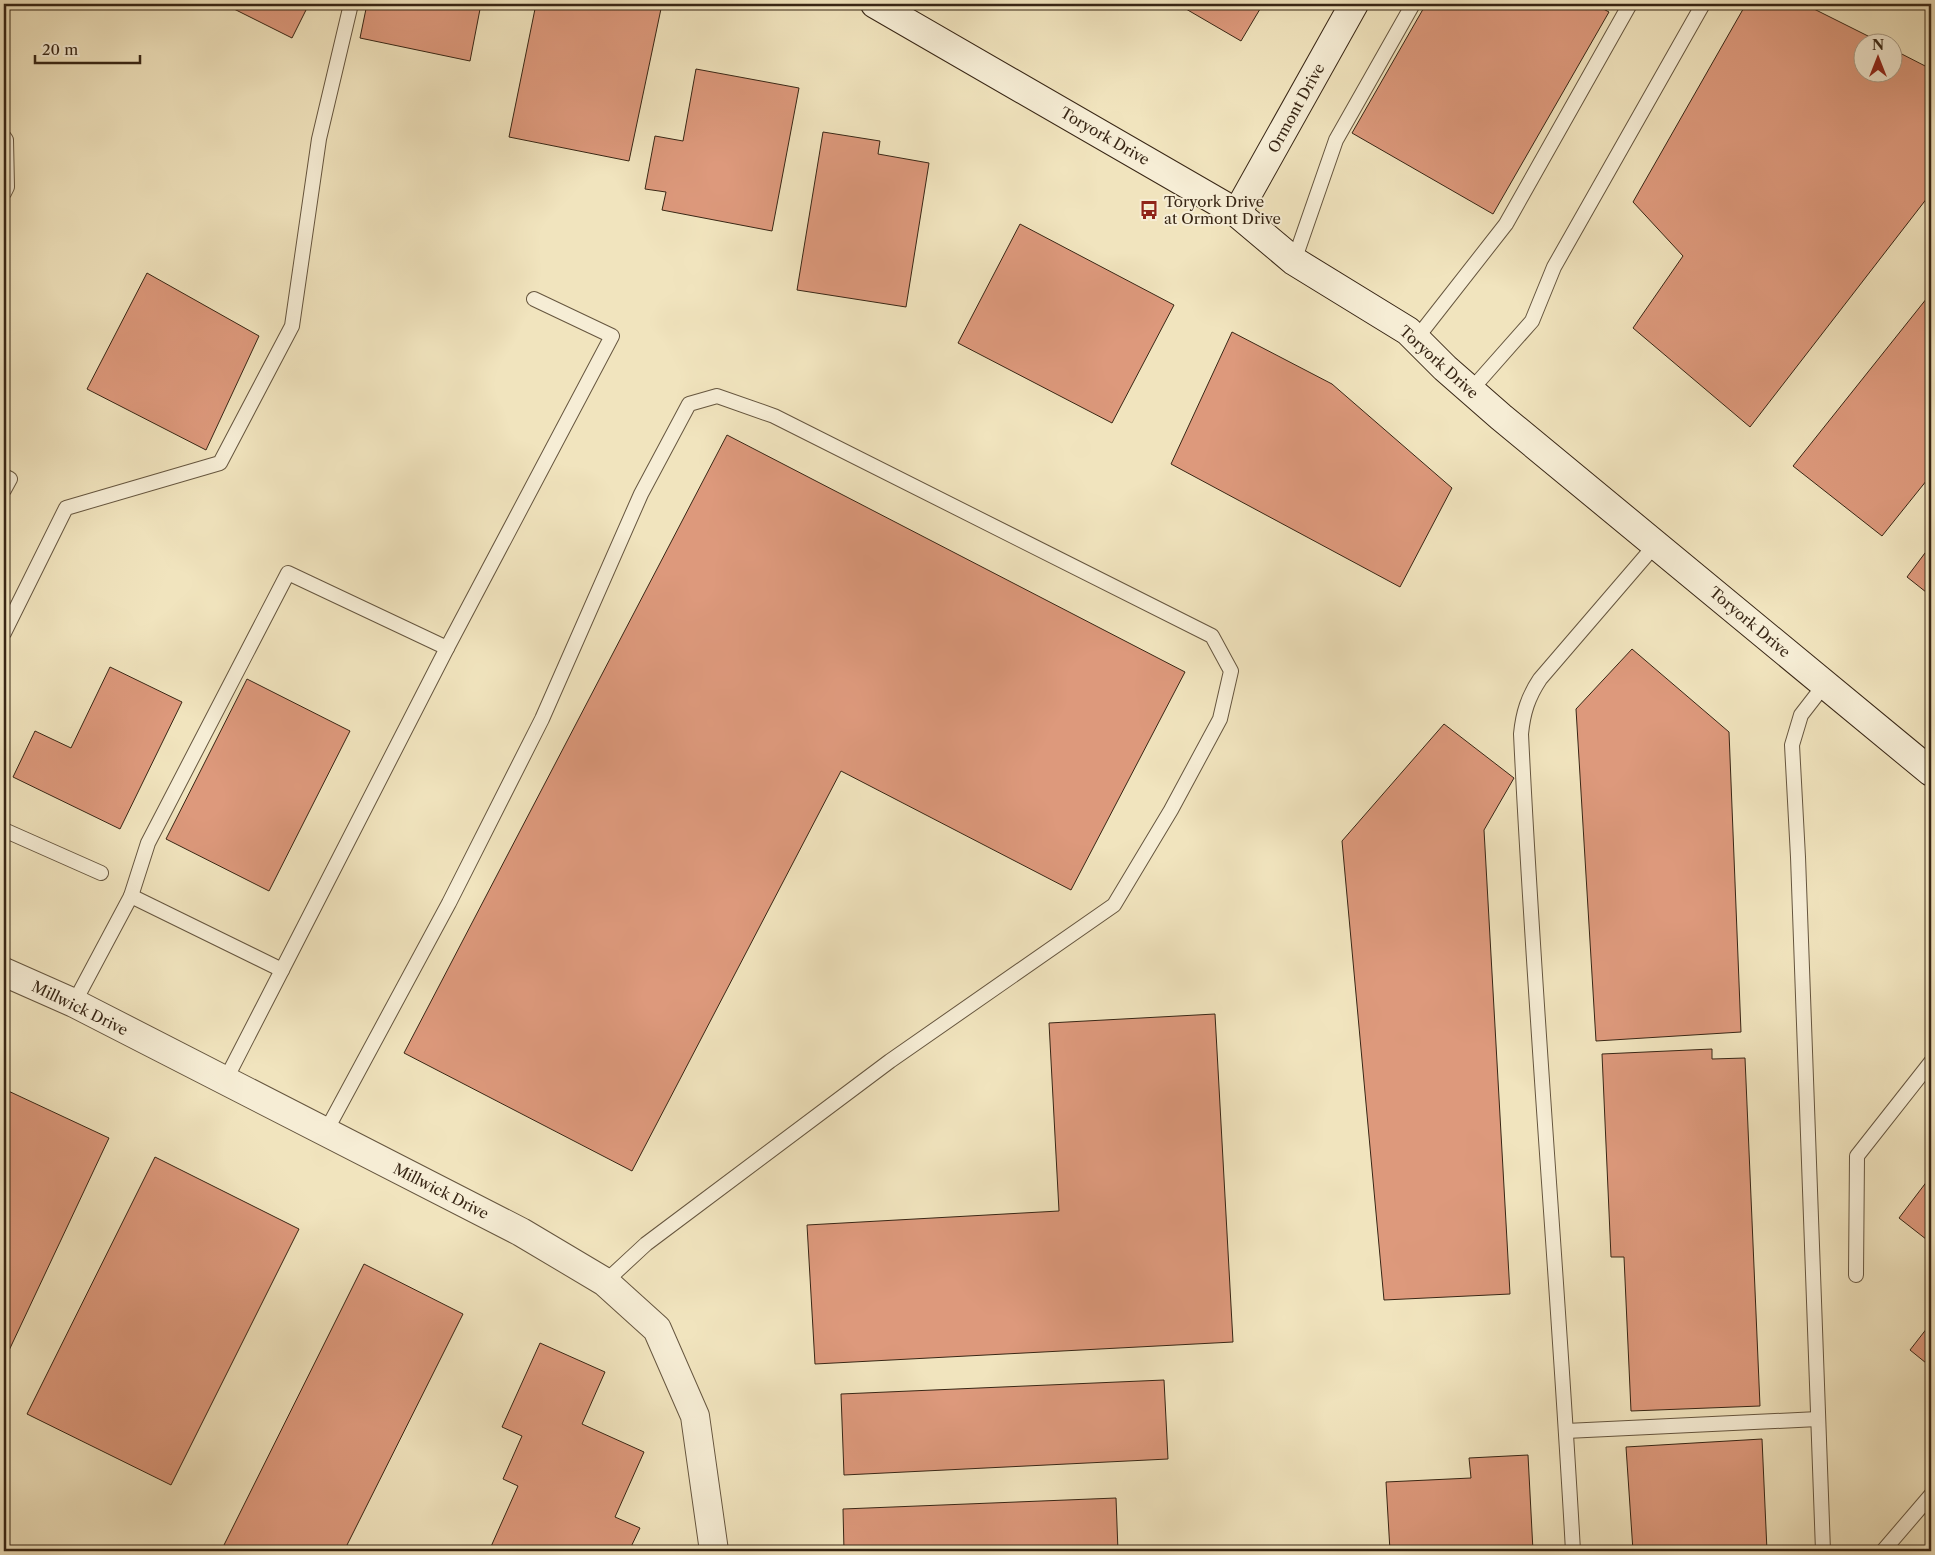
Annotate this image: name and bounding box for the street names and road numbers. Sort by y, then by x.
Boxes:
street label: Ormont Drive [1264,60,1328,156]
street label: Toryork Drive [1057,103,1153,169]
street label: Toryork Drive [1395,321,1483,403]
street label: Toryork Drive [1706,583,1794,661]
street label: Millwick Drive [29,977,131,1039]
street label: Millwick Drive [390,1159,492,1223]

